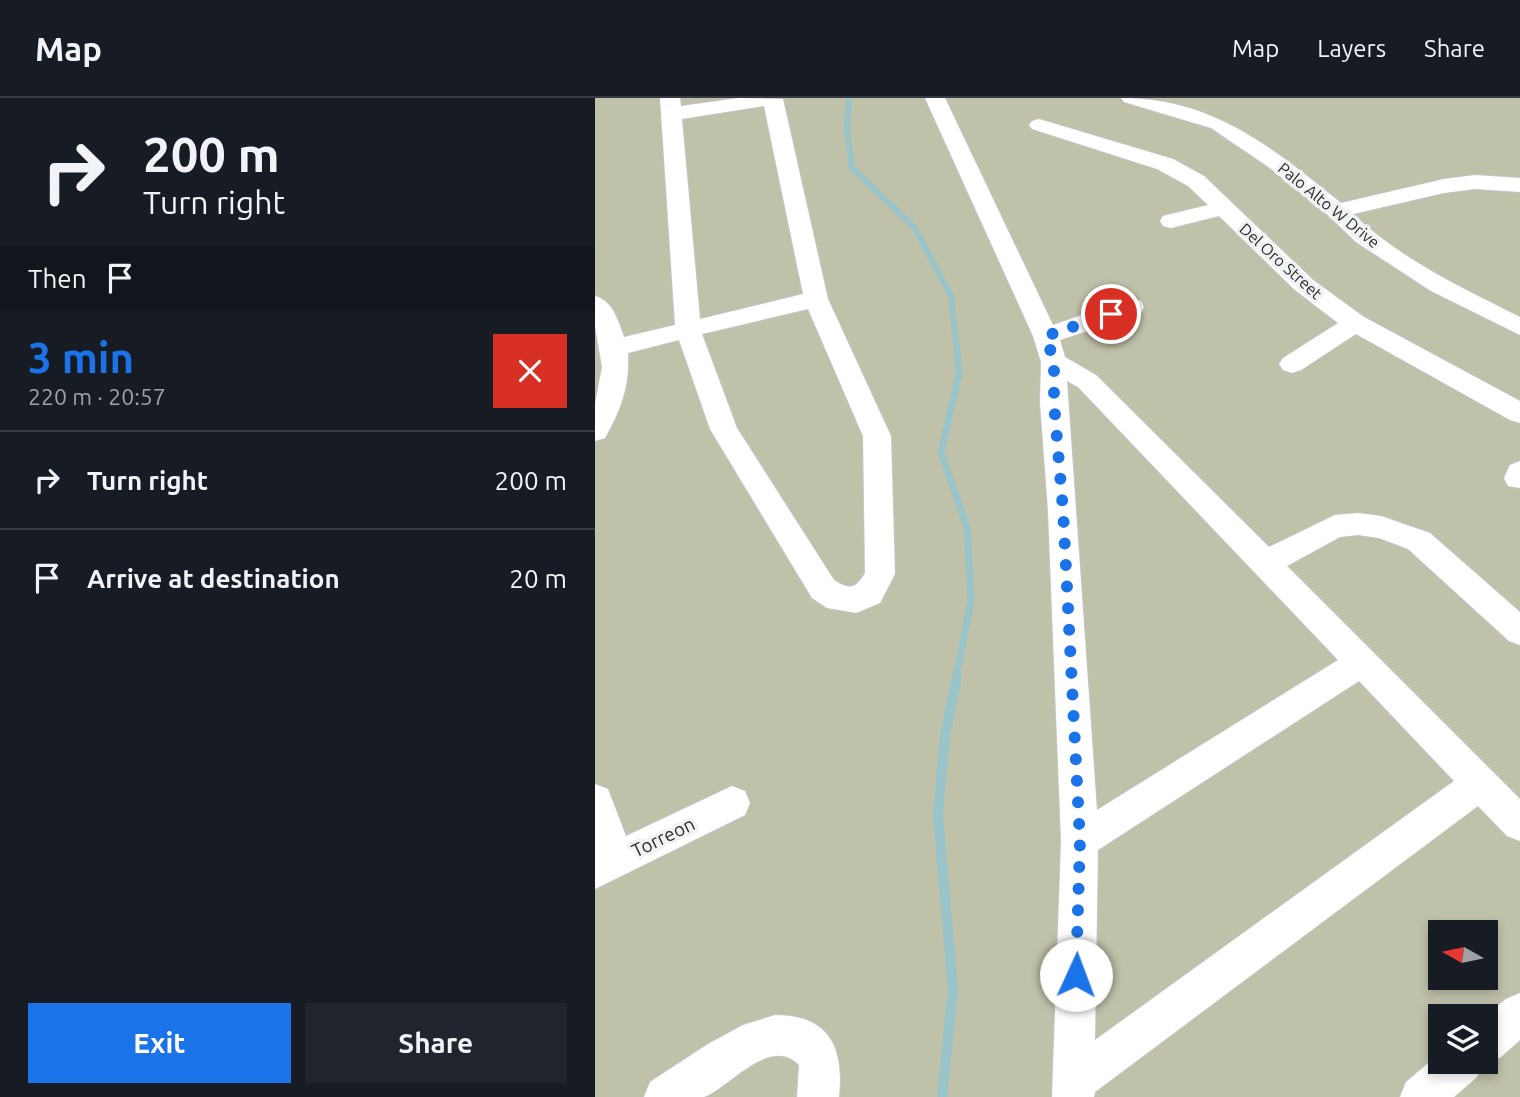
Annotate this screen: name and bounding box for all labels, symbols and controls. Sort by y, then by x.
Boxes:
text: Map [35,30,102,67]
text: Map [1232,35,1279,62]
text: Layers [1317,35,1386,62]
text: Share [1424,35,1485,62]
icon: right [28,126,119,217]
text: 200 m [143,126,280,181]
street label: Palo Alto W Drive [1275,159,1383,251]
text: Turn right [143,184,285,220]
street label: Del Oro Street [1236,219,1326,303]
icon: arrive [101,259,139,297]
text: Then [28,264,87,293]
pin [1081,284,1141,344]
icon: arrive [1092,295,1130,333]
text: 3 min [28,334,134,381]
button: close [493,334,567,408]
text: 220 m · 20:57 [28,384,166,409]
icon: right [28,461,66,499]
text: Turn right [87,466,208,495]
text: 200 m [495,466,567,495]
icon: arrive [28,559,66,597]
text: Arrive at destination [87,564,340,593]
text: 20 m [509,564,567,593]
street label: Torreon [628,812,698,862]
north arrow [1428,920,1498,990]
map controls [1428,920,1498,1074]
position arrow [1039,938,1113,1012]
button: Exit [28,1003,291,1083]
button: Share [305,1003,567,1083]
button: layers [1428,1004,1498,1074]

